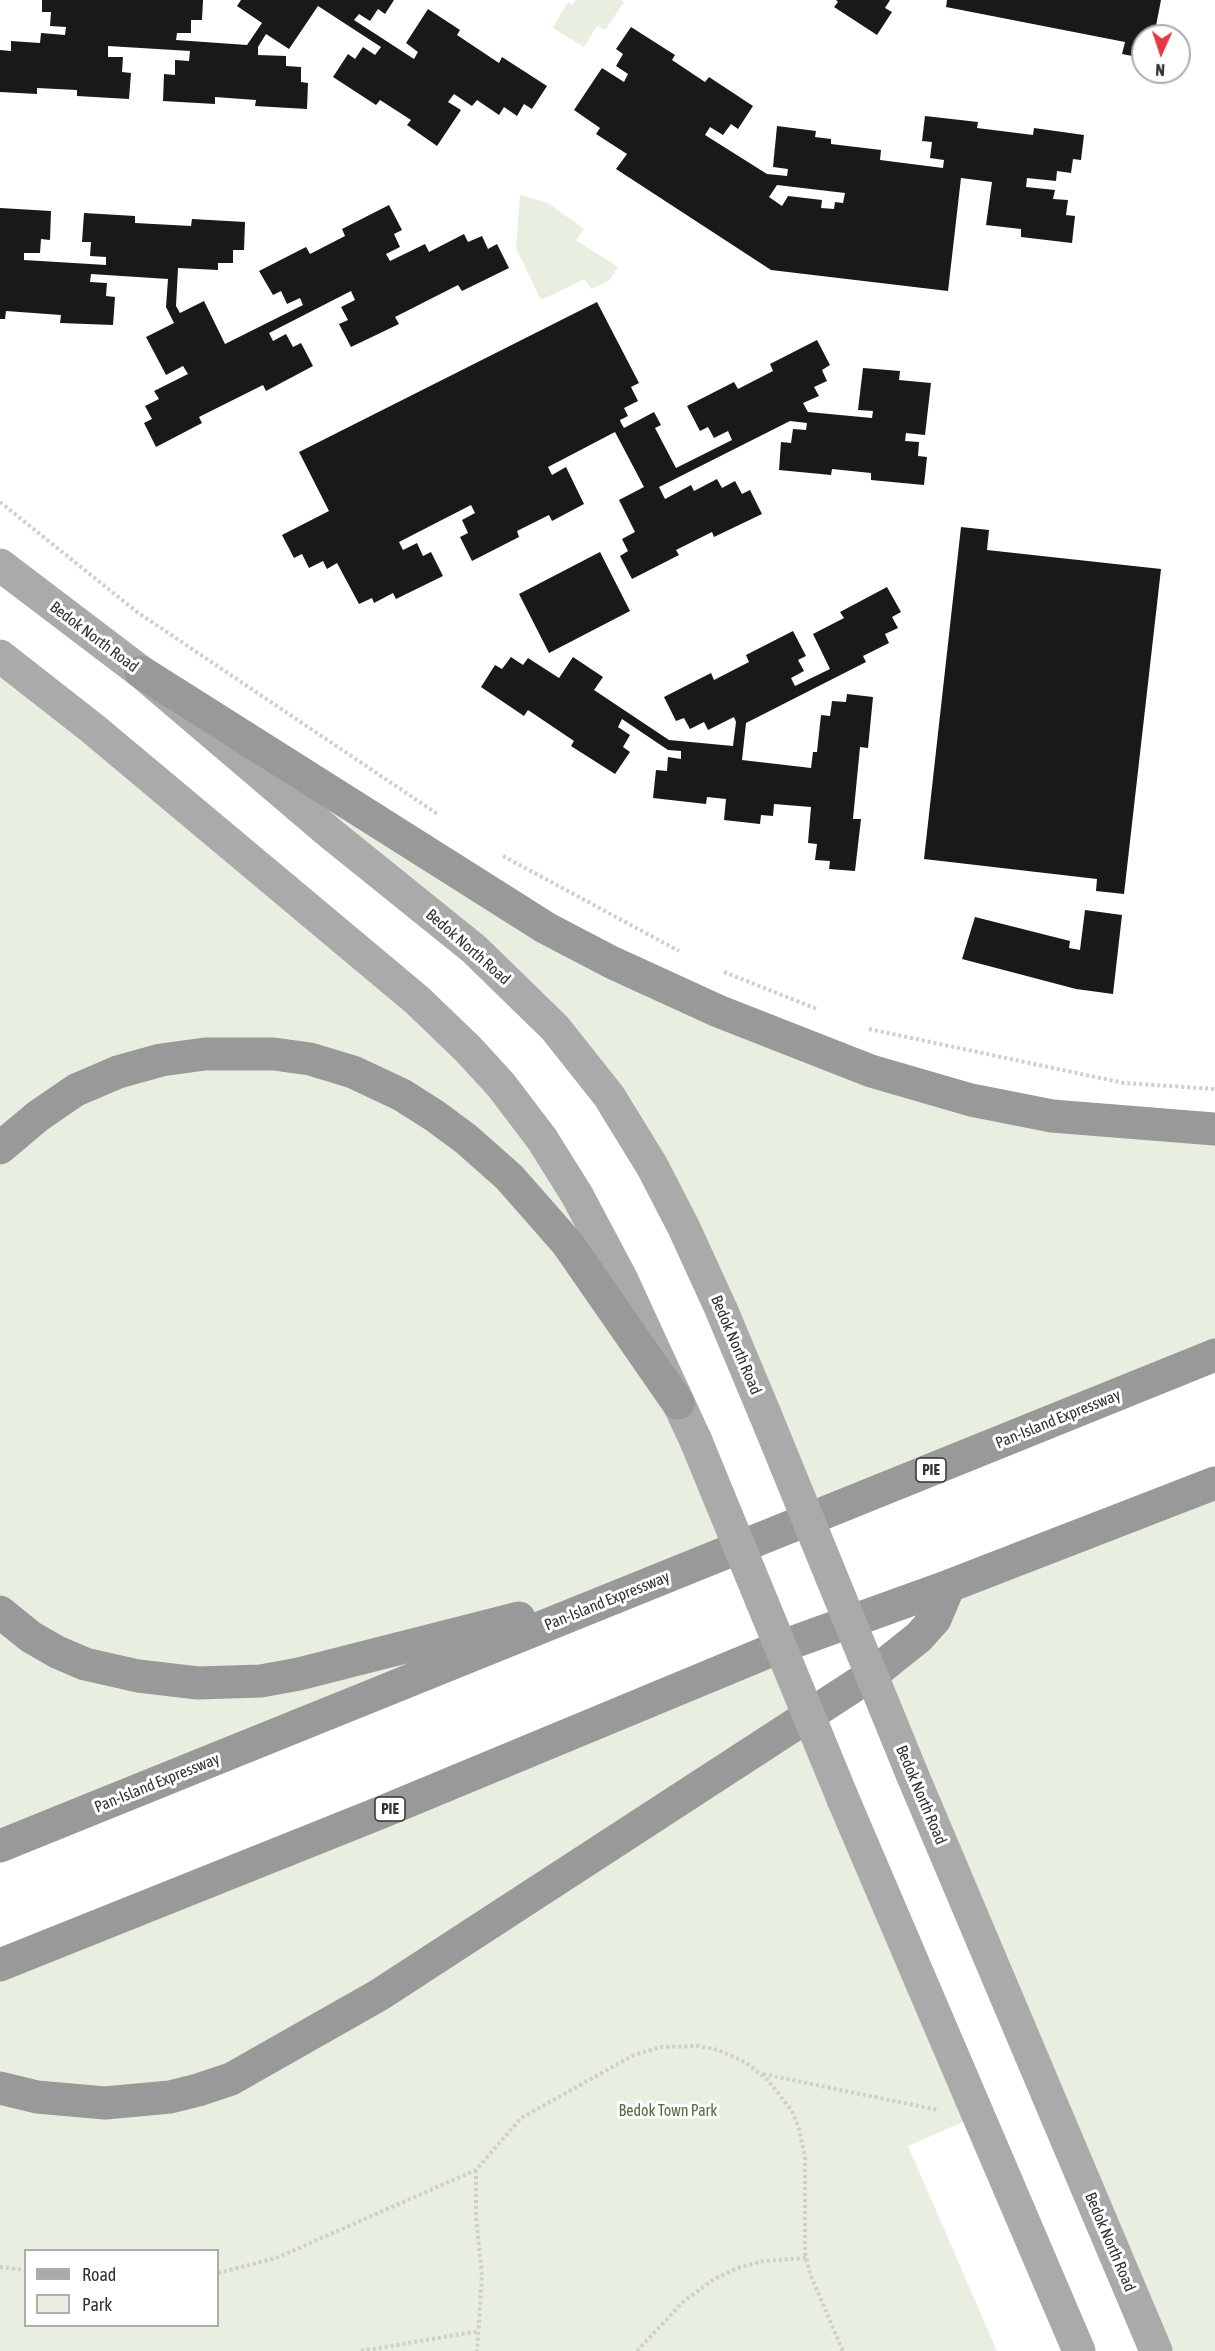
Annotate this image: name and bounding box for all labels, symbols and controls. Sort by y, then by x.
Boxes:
north arrow [1131,24,1191,84]
text: N [1155,61,1165,79]
street label: Bedok North Road [46,598,142,676]
street label: Bedok North Road [422,905,514,989]
street label: Bedok North Road [707,1293,765,1397]
street label: Pan-Island Expressway [993,1385,1123,1453]
road number: PIE [916,1458,946,1482]
street label: Pan-Island Expressway [542,1567,672,1635]
street label: Bedok North Road [892,1743,950,1847]
street label: Pan-Island Expressway [92,1749,222,1817]
road number: PIE [375,1797,405,1821]
park label: Bedok Town Park [619,2101,717,2121]
street label: Bedok North Road [1081,2190,1139,2294]
legend [24,2249,219,2327]
text: Road [82,2264,116,2285]
text: Park [82,2294,112,2315]

